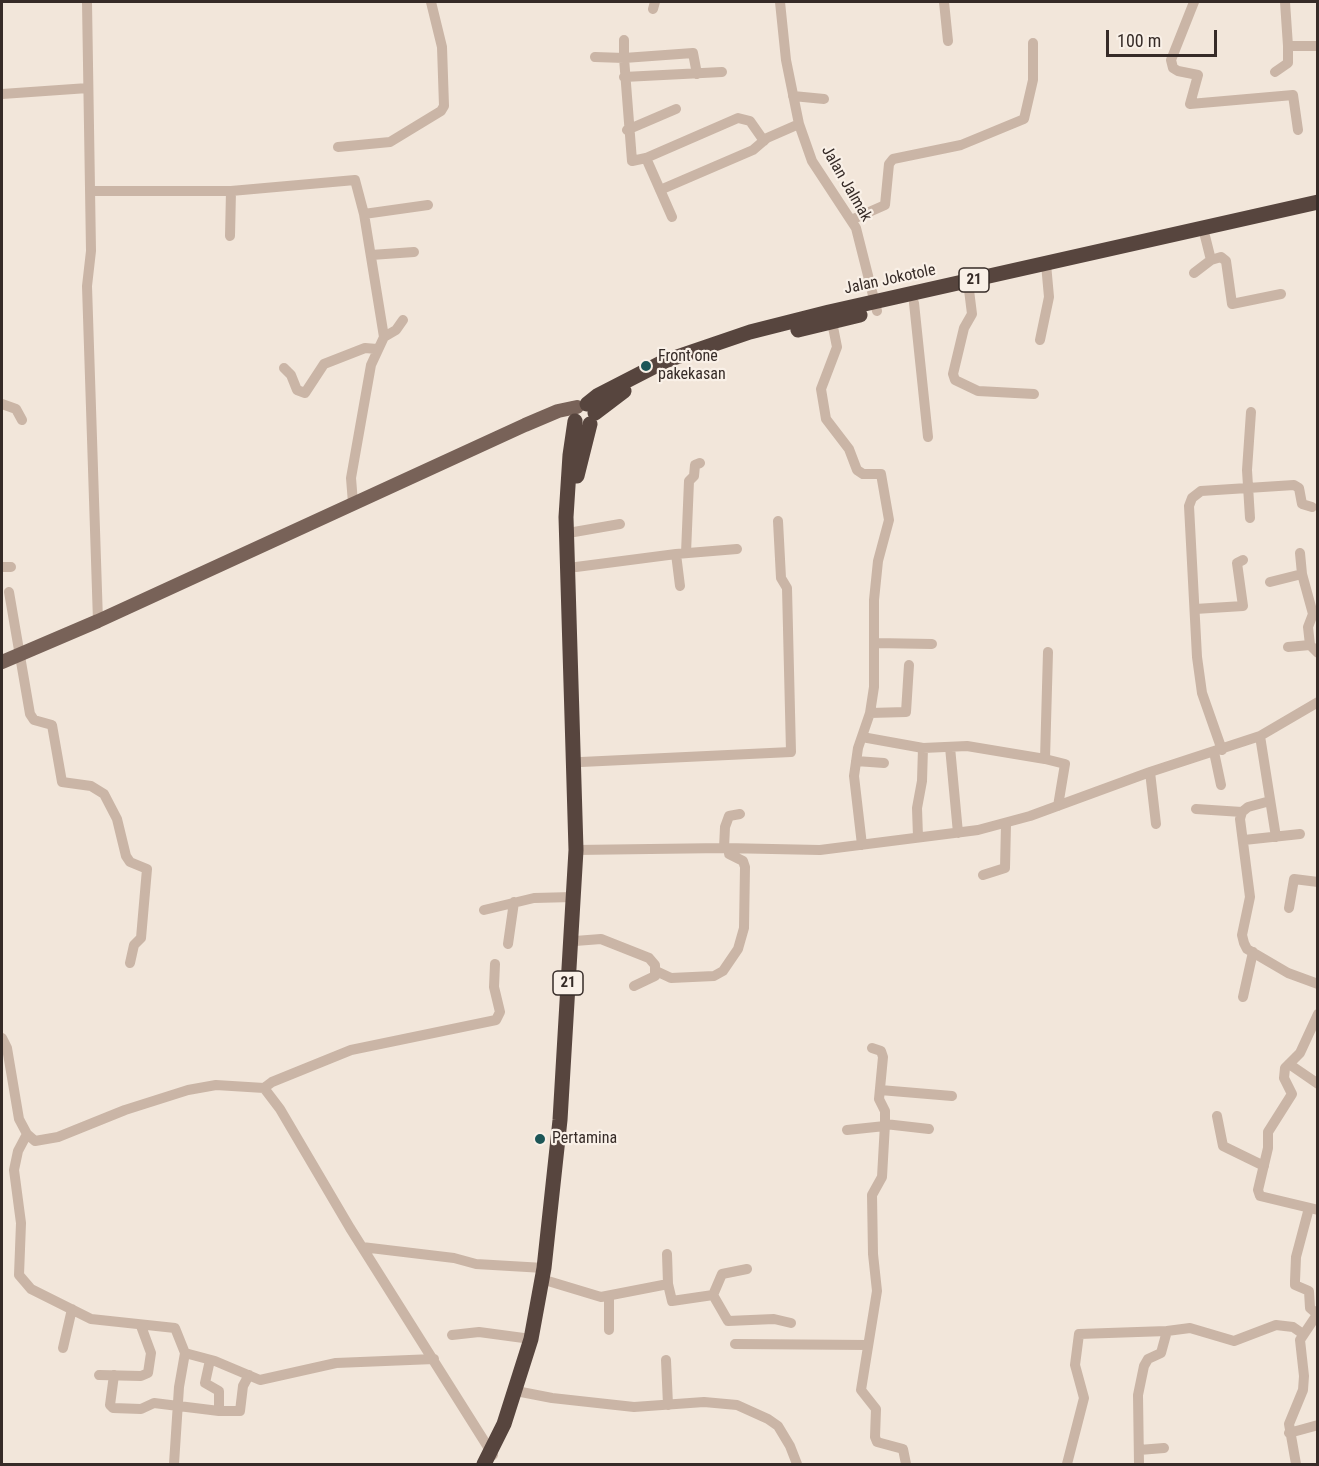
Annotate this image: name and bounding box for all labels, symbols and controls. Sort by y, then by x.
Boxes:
scale bar [1109,18,1220,56]
text: 100 m [1117,30,1161,51]
street label: Jalan Jalmak [817,143,875,225]
street label: Jalan Jokotole [843,261,937,299]
road number: 21 [959,268,989,292]
place label: Front one pakekasan [658,347,726,385]
marker: Front one pakekasan [639,359,653,373]
road number: 21 [553,971,583,995]
place label: Pertamina [552,1129,617,1149]
marker: Pertamina [533,1132,547,1146]

